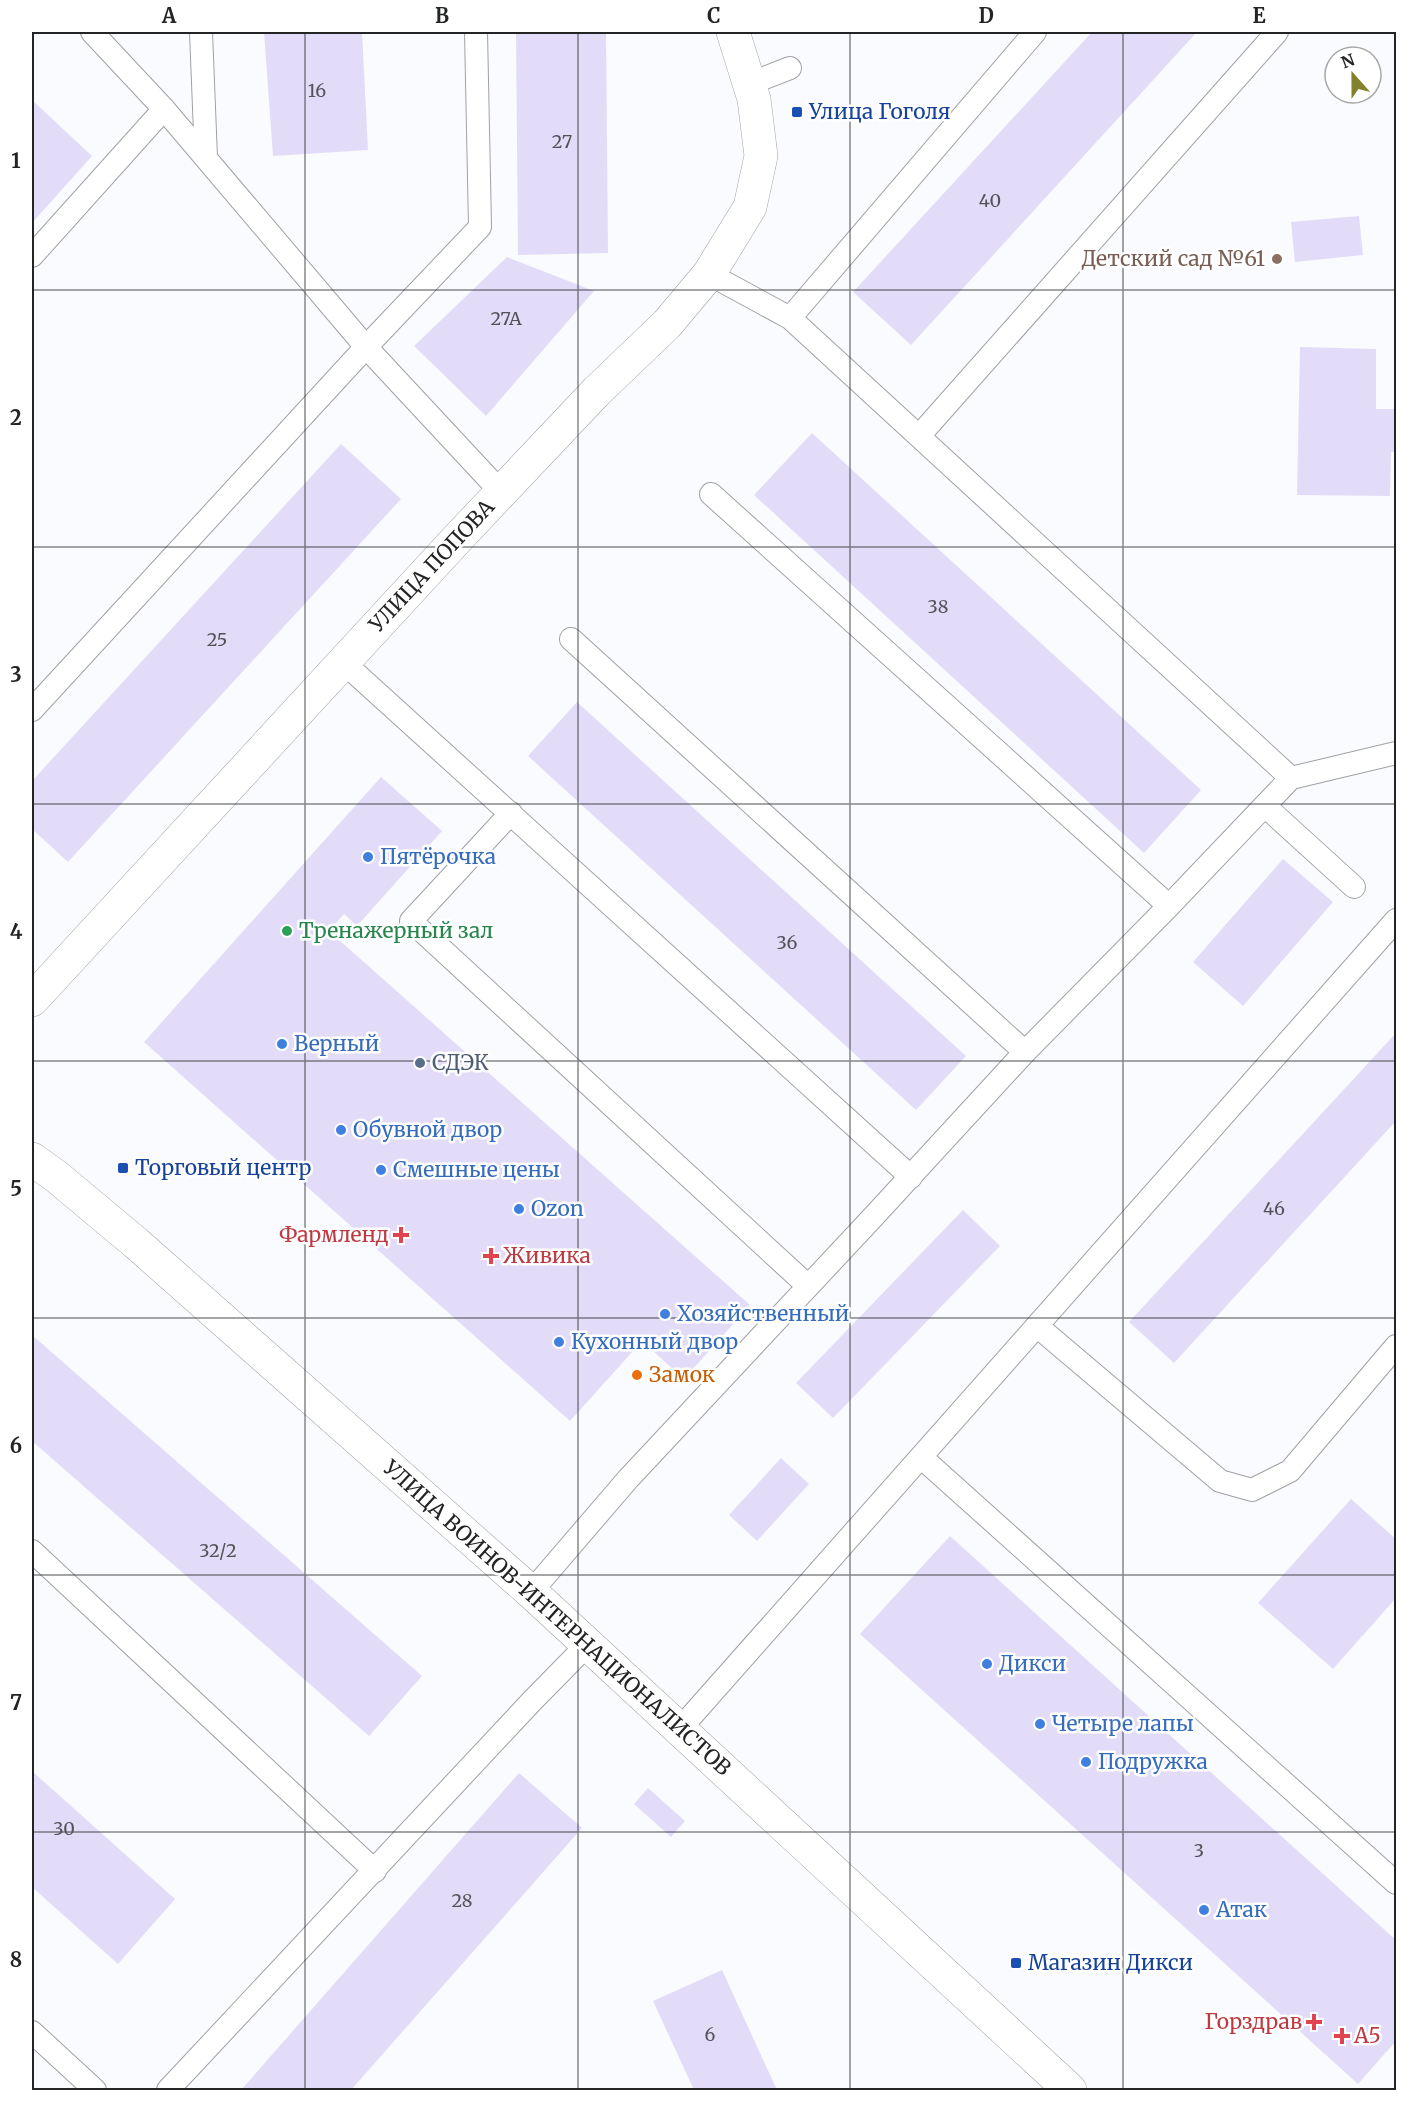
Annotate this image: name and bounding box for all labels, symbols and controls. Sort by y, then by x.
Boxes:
text: A [161,3,177,28]
text: B [435,3,449,28]
text: C [707,3,721,28]
text: D [978,3,994,28]
text: E [1252,3,1266,28]
north arrow [1323,45,1383,105]
text: N [1338,49,1357,73]
house number: 16 [308,79,326,102]
place label: Улица Гоголя [808,98,951,125]
marker: Улица Гоголя [790,105,804,119]
house number: 27 [552,130,572,153]
text: 1 [11,148,21,173]
house number: 40 [979,189,1001,212]
place label: Детский сад №61 [1081,245,1265,272]
marker: Детский сад №61 [1270,252,1284,266]
house number: 27А [490,307,522,330]
text: 2 [10,405,22,430]
street label: УЛИЦА ПОПОВА [363,494,500,638]
house number: 38 [928,595,948,618]
house number: 25 [207,628,227,651]
text: 3 [10,662,22,687]
place label: Пятёрочка [380,843,496,870]
marker: Пятёрочка [361,850,375,864]
place label: Тренажерный зал [299,917,493,944]
text: 4 [10,919,23,944]
marker: Тренажерный зал [280,924,294,938]
house number: 36 [777,931,798,954]
place label: Верный [294,1030,379,1057]
marker: Верный [275,1037,289,1051]
place label: СДЭК [432,1049,489,1076]
marker: СДЭК [413,1056,427,1070]
place label: Обувной двор [353,1116,502,1143]
marker: Обувной двор [334,1123,348,1137]
place label: Торговый центр [135,1154,311,1181]
place label: Смешные цены [393,1156,560,1183]
marker: Торговый центр [116,1161,130,1175]
marker: Смешные цены [374,1163,388,1177]
text: 5 [10,1176,22,1201]
place label: Ozon [531,1195,584,1222]
house number: 46 [1263,1197,1285,1220]
marker: Ozon [512,1202,526,1216]
place label: Фармленд [279,1221,389,1248]
marker: Фармленд [394,1228,408,1242]
place label: Живика [503,1242,591,1269]
marker: Живика [484,1249,498,1263]
place label: Хозяйственный [677,1300,849,1327]
marker: Хозяйственный [658,1307,672,1321]
place label: Кухонный двор [571,1328,738,1355]
marker: Кухонный двор [552,1335,566,1349]
place label: Замок [649,1361,715,1388]
marker: Замок [630,1368,644,1382]
text: 6 [10,1433,22,1458]
street label: УЛИЦА ВОИНОВ-ИНТЕРНАЦИОНАЛИСТОВ [377,1453,737,1781]
house number: 32/2 [199,1539,237,1562]
place label: Дикси [999,1650,1066,1677]
marker: Дикси [980,1657,994,1671]
text: 7 [10,1690,22,1715]
place label: Четыре лапы [1052,1710,1194,1737]
marker: Четыре лапы [1033,1717,1047,1731]
place label: Подружка [1098,1748,1208,1775]
marker: Подружка [1079,1755,1093,1769]
house number: 30 [53,1817,75,1840]
house number: 3 [1194,1839,1204,1862]
house number: 28 [451,1889,473,1912]
place label: Атак [1215,1896,1267,1923]
marker: Атак [1197,1903,1211,1917]
text: 8 [10,1947,22,1972]
place label: Магазин Дикси [1028,1949,1193,1976]
marker: Магазин Дикси [1009,1956,1023,1970]
place label: Горздрав [1205,2008,1302,2035]
marker: Горздрав [1307,2015,1321,2029]
place label: А5 [1353,2022,1381,2049]
house number: 6 [705,2023,716,2046]
marker: А5 [1335,2029,1349,2043]

